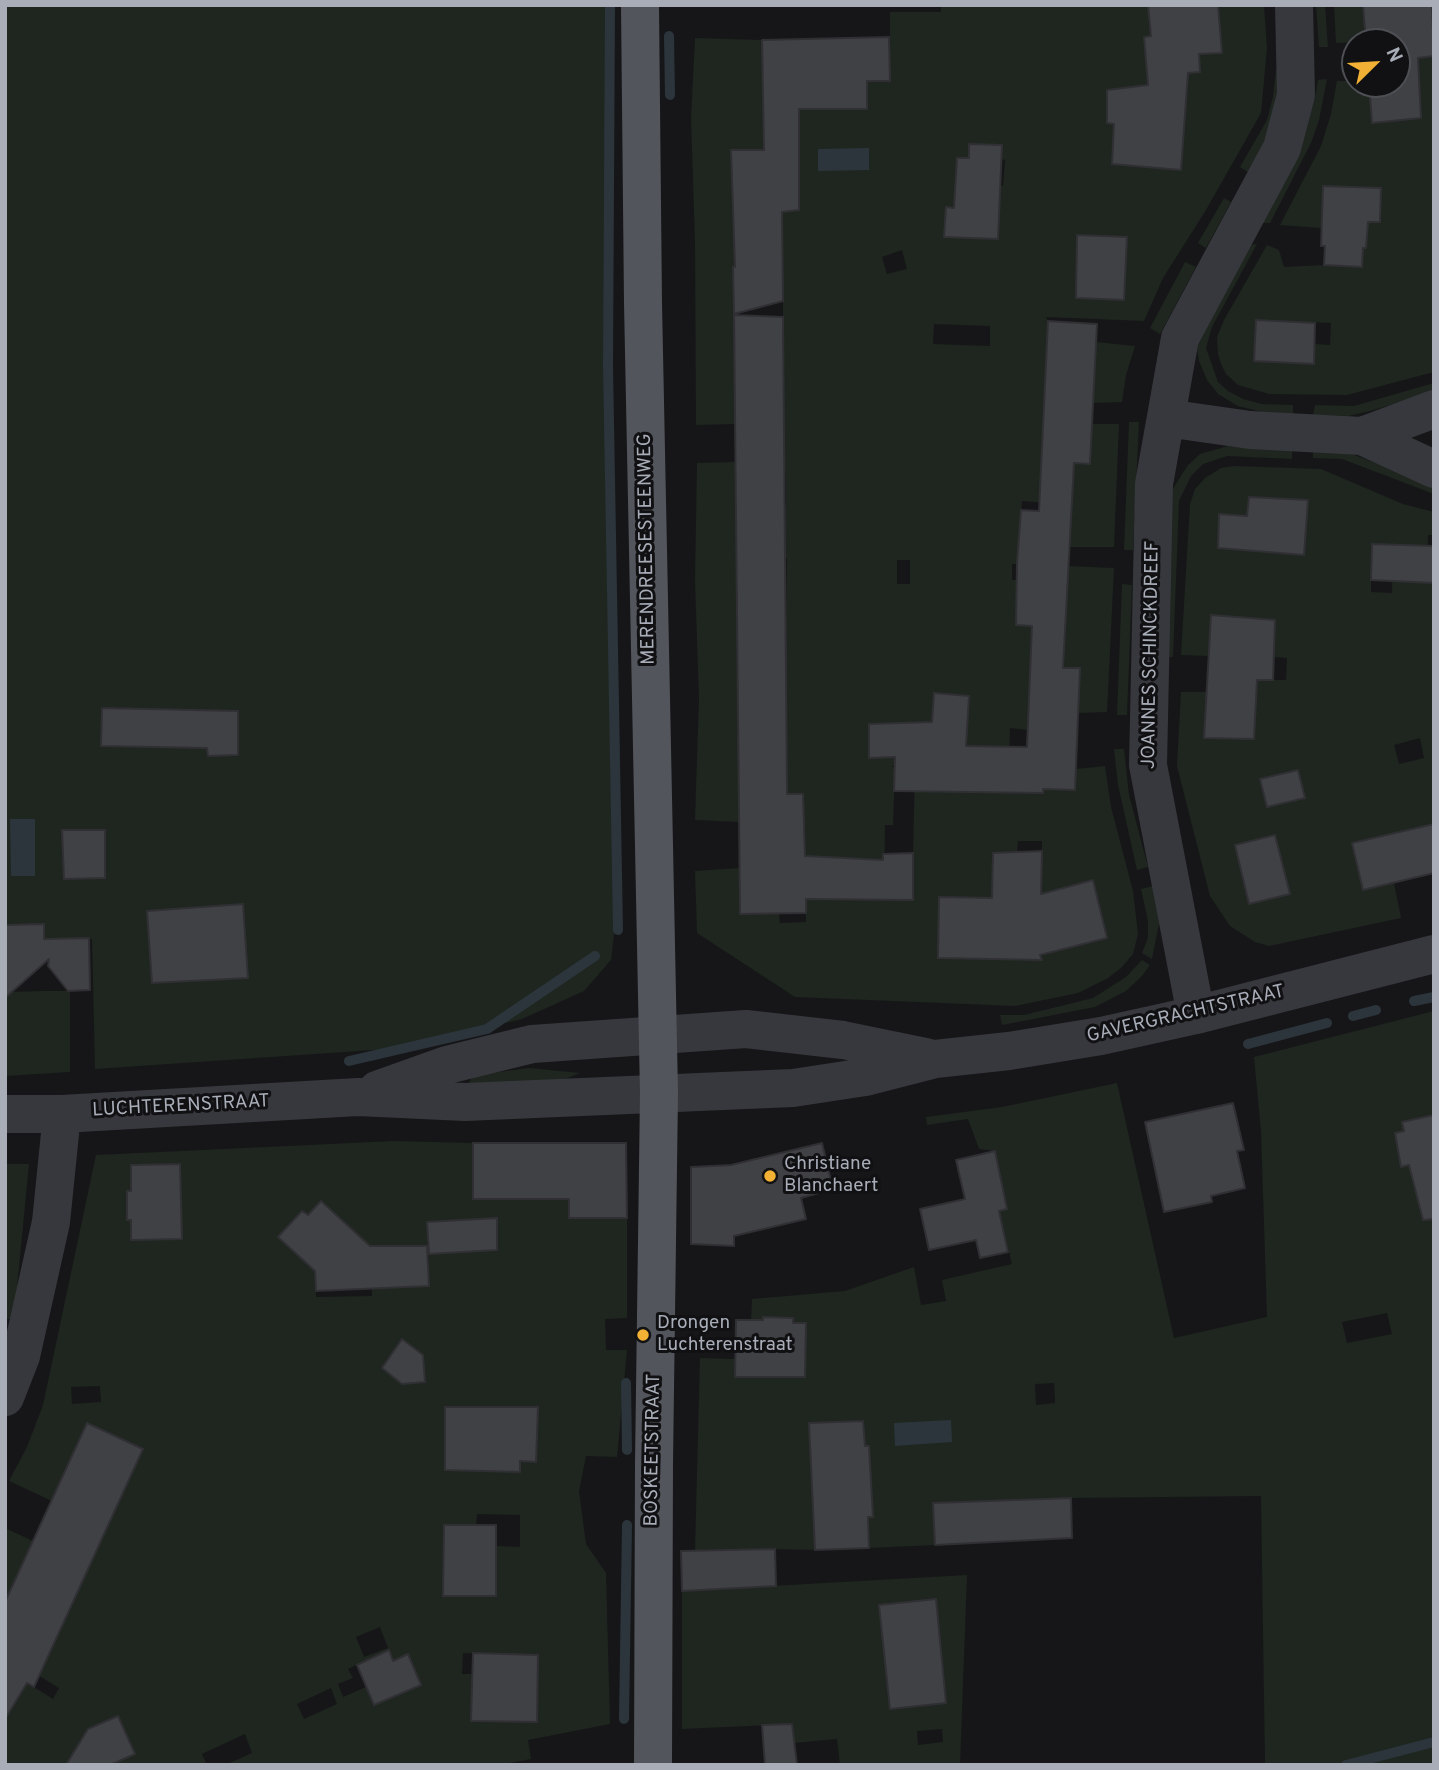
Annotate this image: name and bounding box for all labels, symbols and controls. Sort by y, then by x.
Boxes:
north arrow [1341,28,1411,98]
text: N [1380,44,1407,66]
street label: MERENDREESESTEENWEG [635,433,661,665]
street label: JOANNES SCHINCKDREEF [1139,541,1165,769]
street label: GAVERGRACHTSTRAAT [1085,981,1287,1049]
street label: LUCHTERENSTRAAT [92,1091,270,1123]
place label: Christiane Blanchaert [784,1154,879,1198]
marker: Christiane Blanchaert [762,1168,778,1184]
place label: Drongen Luchterenstraat [657,1313,793,1357]
marker: Drongen Luchterenstraat [635,1327,651,1343]
street label: BOSKEETSTRAAT [641,1373,667,1527]

